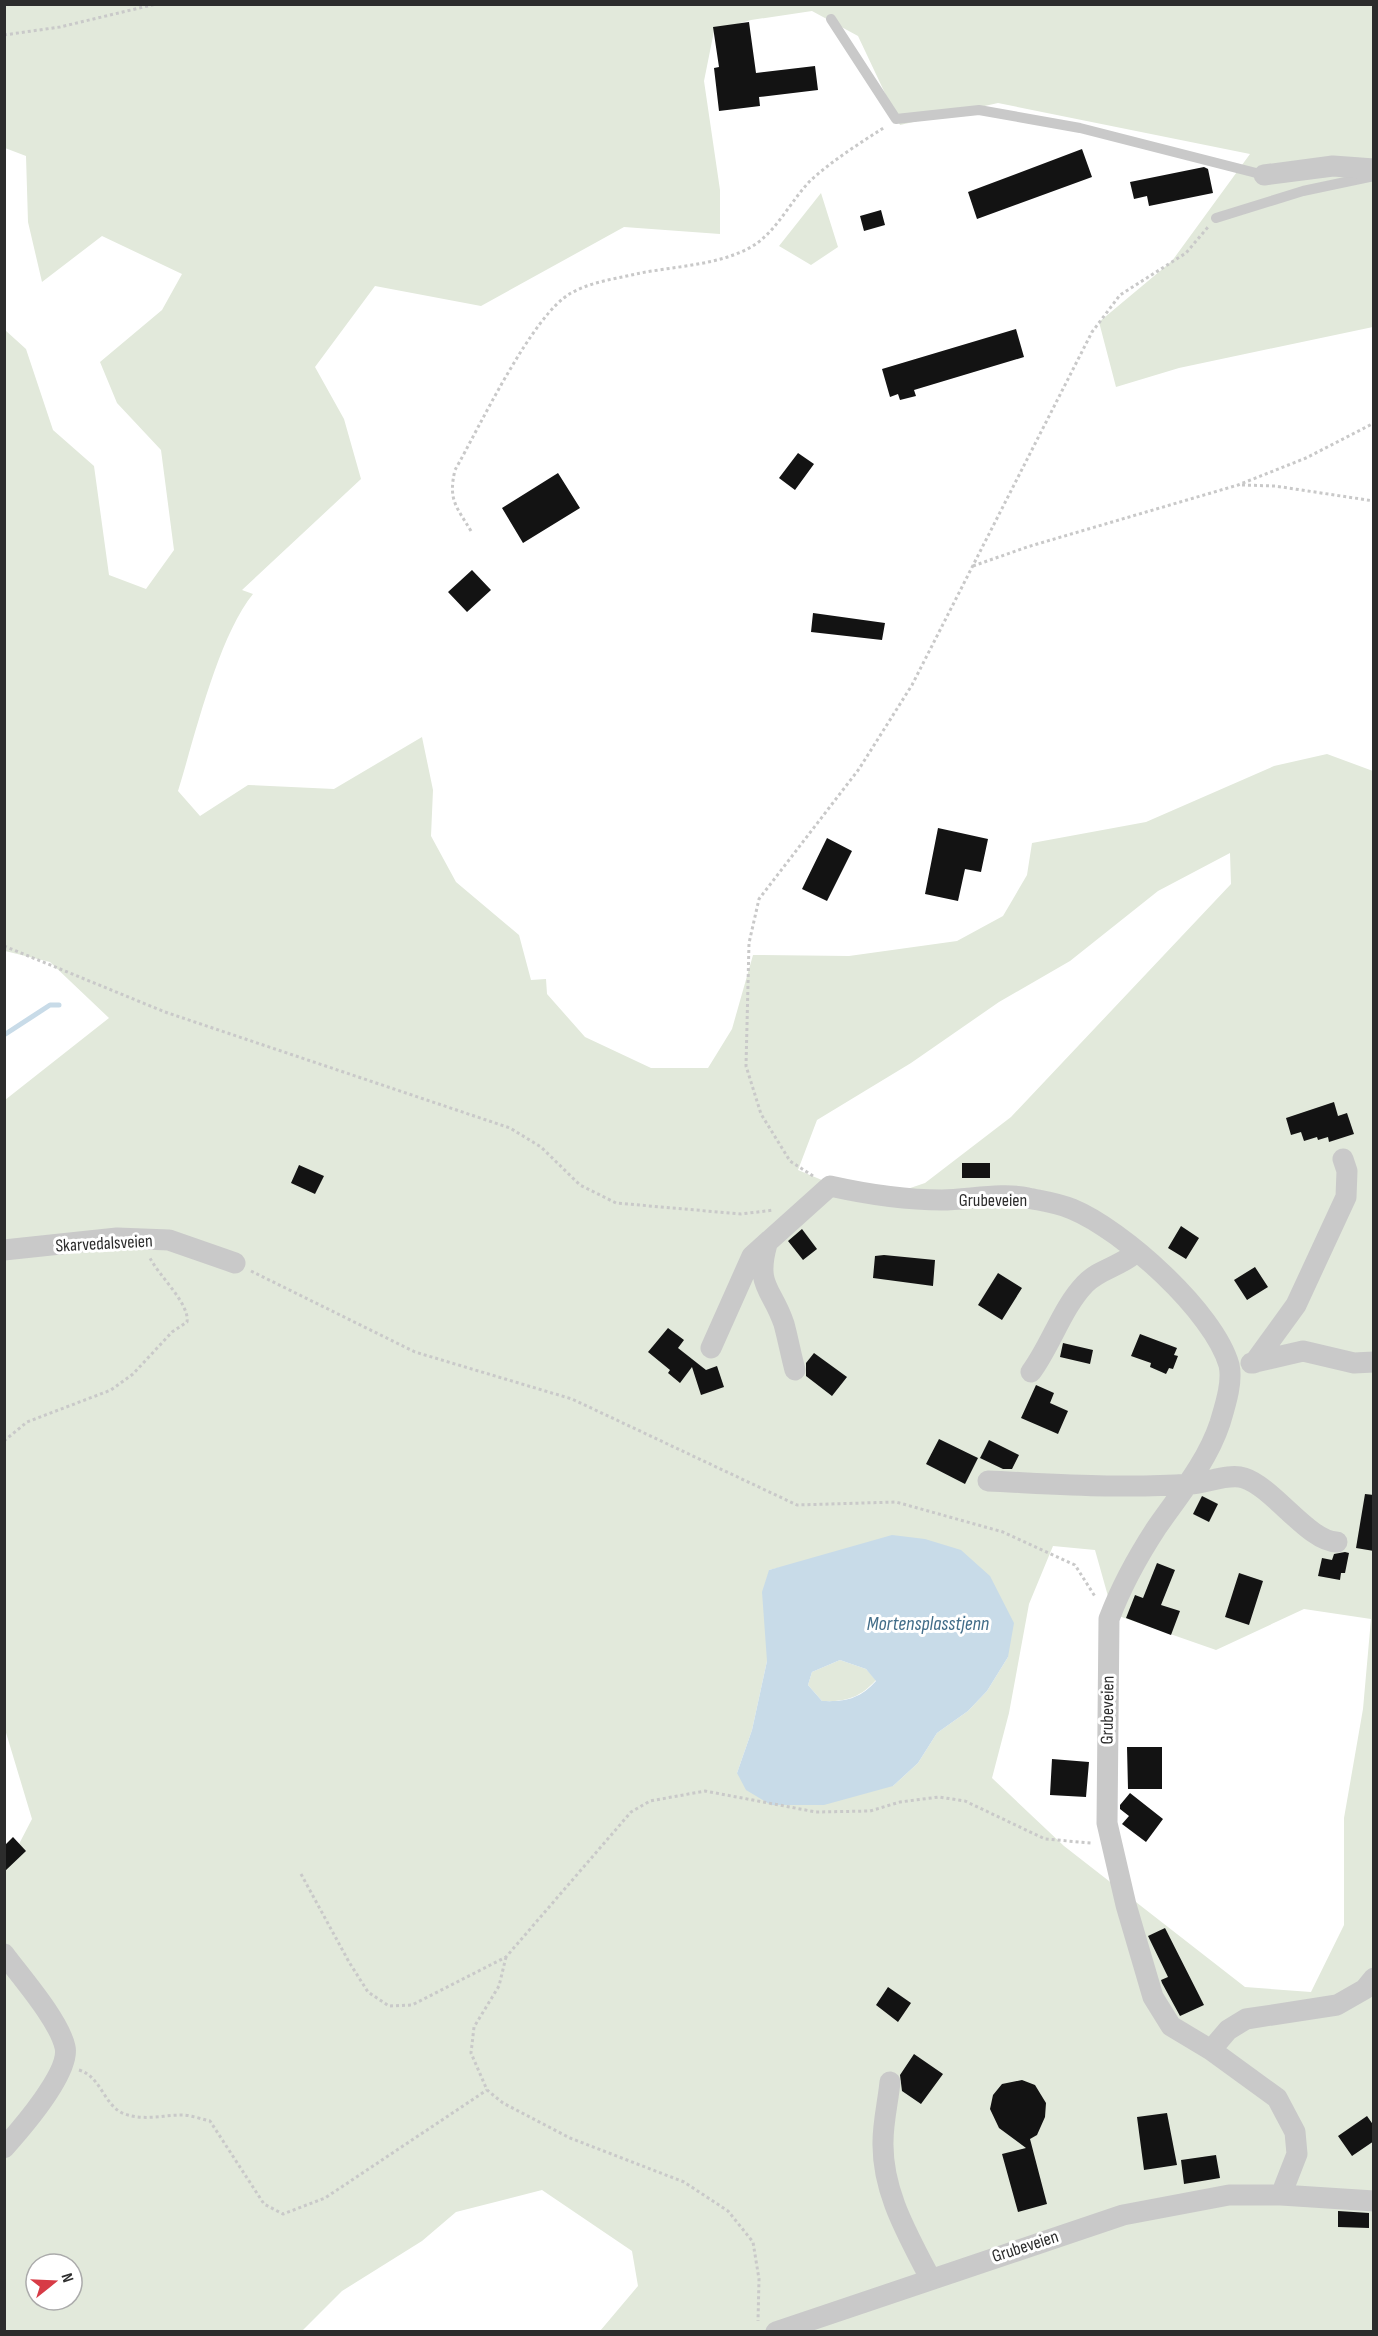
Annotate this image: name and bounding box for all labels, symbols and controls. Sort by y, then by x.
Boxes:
street label: Grubeveien [959,1190,1027,1211]
street label: Skarvedalsveien [55,1230,153,1257]
water label: Mortensplasstjenn [867,1612,989,1636]
street label: Grubeveien [1096,1676,1119,1745]
street label: Grubeveien [989,2226,1061,2267]
north arrow [24,2252,84,2312]
text: N [56,2271,77,2285]

